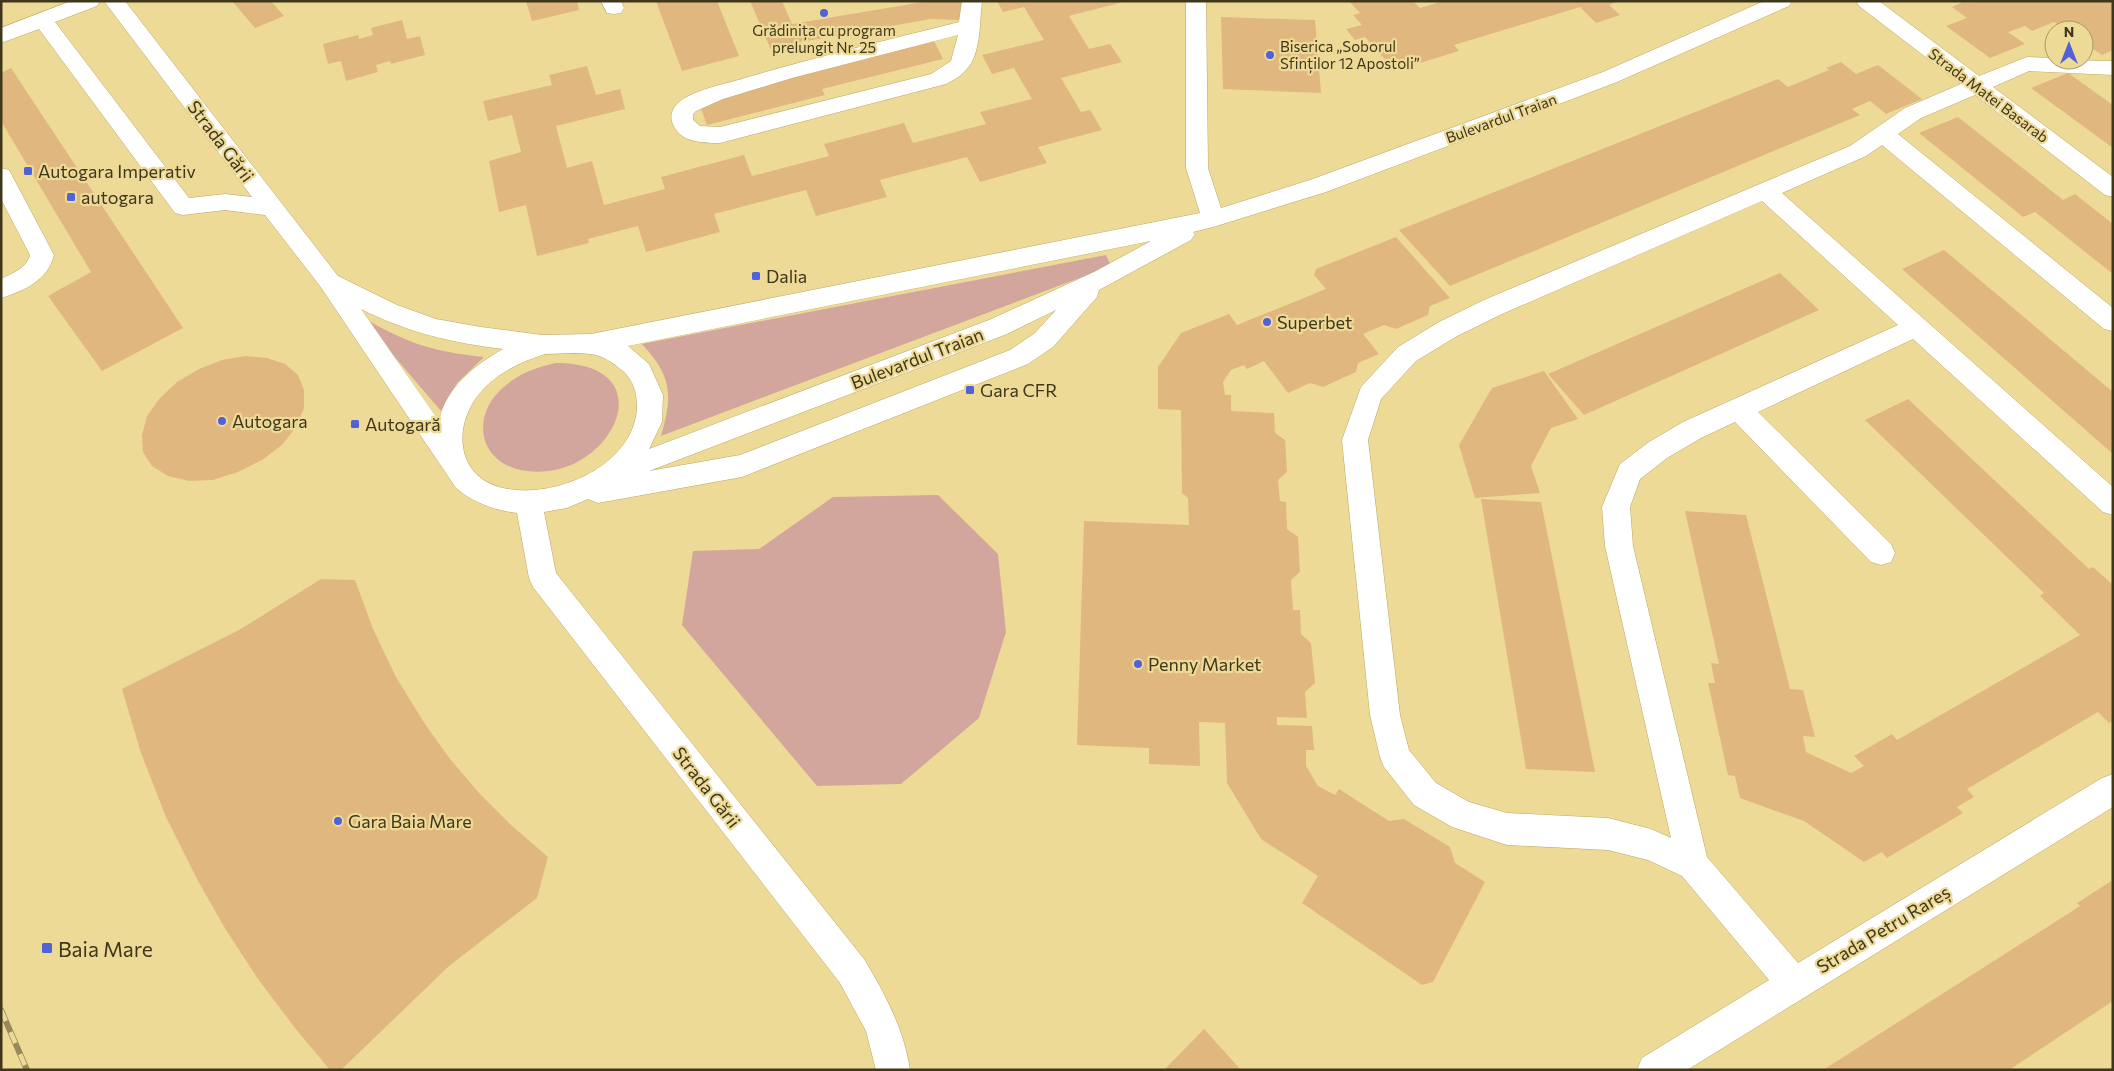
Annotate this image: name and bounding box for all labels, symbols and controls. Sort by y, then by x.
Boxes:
marker: Grădinița cu program prelungit Nr. 25 [818,7,830,19]
north arrow [2044,20,2094,70]
place label: Grădinița cu program prelungit Nr. 25 [752,21,896,56]
text: N [2064,23,2074,40]
place label: Biserica „Soborul Sfinților 12 Apostoli” [1280,37,1420,74]
street label: Strada Matei Basarab [1926,44,2053,146]
marker: Biserica „Soborul Sfinților 12 Apostoli” [1264,49,1276,61]
street label: Bulevardul Traian [1443,90,1559,146]
street label: Strada Gării [183,96,259,186]
place label: Autogara Imperativ [38,160,196,182]
marker: Autogara Imperativ [22,165,34,177]
place label: autogara [81,186,154,208]
marker: autogara [65,191,77,203]
place label: Dalia [766,265,807,287]
marker: Dalia [750,270,762,282]
place label: Superbet [1277,311,1352,333]
marker: Superbet [1261,316,1273,328]
street label: Bulevardul Traian [848,323,986,393]
place label: Gara CFR [980,379,1057,401]
marker: Gara CFR [964,384,976,396]
place label: Autogara [232,410,308,432]
place label: Autogară [365,413,441,435]
marker: Autogara [216,415,228,427]
marker: Autogară [349,418,361,430]
place label: Penny Market [1148,653,1261,675]
marker: Penny Market [1132,658,1144,670]
street label: Strada Gării [669,742,745,832]
place label: Gara Baia Mare [348,810,472,832]
marker: Gara Baia Mare [332,815,344,827]
street label: Strada Petru Rareș [1812,880,1954,978]
place label: Baia Mare [58,936,153,961]
marker: Baia Mare [40,941,54,955]

